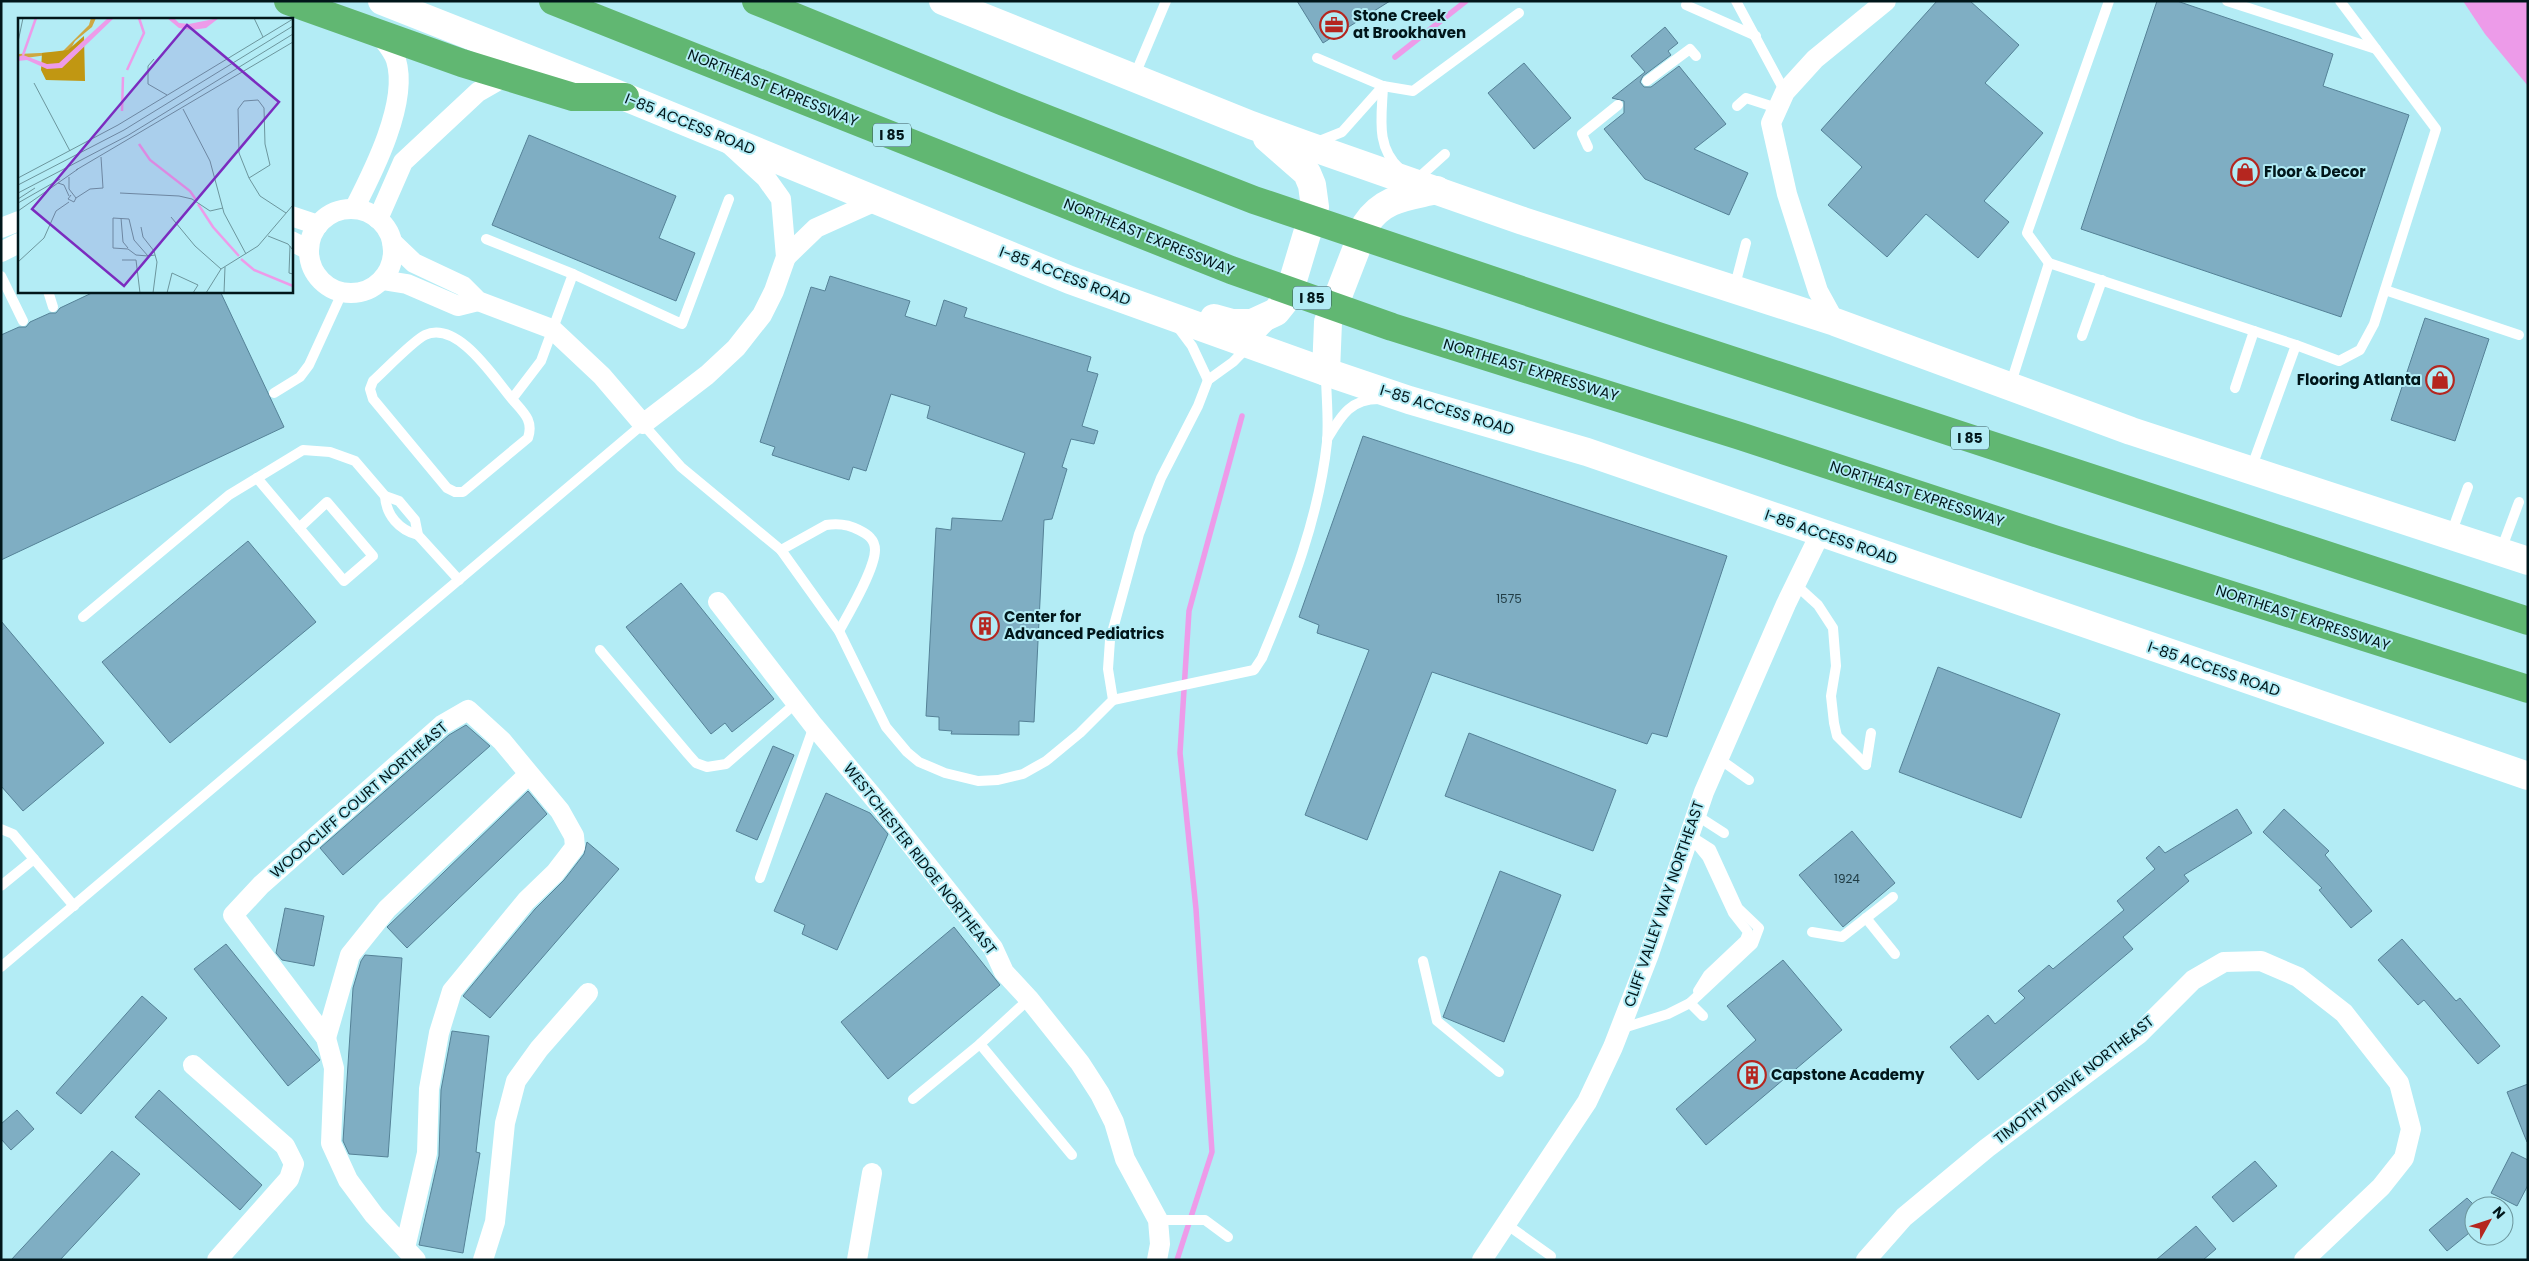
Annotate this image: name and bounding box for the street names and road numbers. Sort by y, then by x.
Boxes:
street label: NORTHEAST EXPRESSWAY [685,44,862,132]
street label: I-85 ACCESS ROAD [622,88,759,159]
road number: I 85 [873,124,911,146]
street label: NORTHEAST EXPRESSWAY [1061,193,1238,281]
street label: I-85 ACCESS ROAD [997,241,1134,310]
road number: I 85 [1293,286,1331,310]
street label: NORTHEAST EXPRESSWAY [1441,333,1622,406]
street label: I-85 ACCESS ROAD [1378,379,1517,440]
road number: I 85 [1951,426,1989,449]
street label: NORTHEAST EXPRESSWAY [1827,455,2007,532]
street label: I-85 ACCESS ROAD [1762,504,1900,569]
street label: NORTHEAST EXPRESSWAY [2213,579,2393,656]
street label: I-85 ACCESS ROAD [2145,636,2283,701]
street label: WOODCLIFF COURT NORTHEAST [265,717,452,883]
street label: WESTCHESTER RIDGE NORTHEAST [839,758,1002,959]
street label: CLIFF VALLEY WAY NORTHEAST [1618,798,1709,1010]
street label: TIMOTHY DRIVE NORTHEAST [1989,1010,2158,1149]

